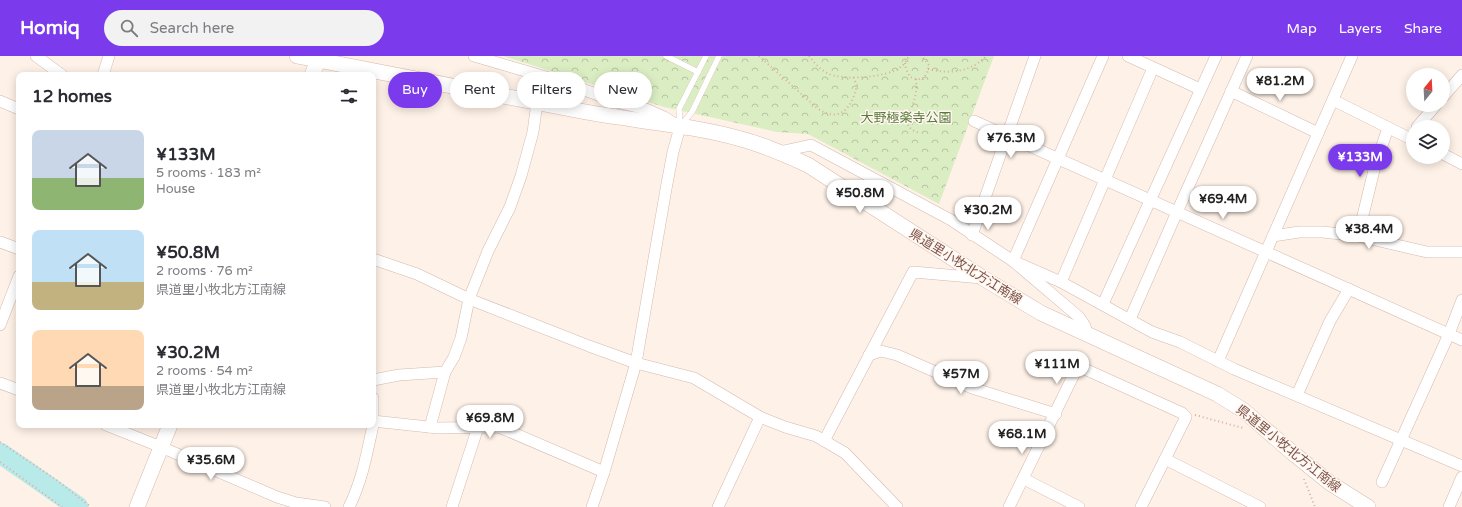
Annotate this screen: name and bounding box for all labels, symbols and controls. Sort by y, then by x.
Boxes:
search box [104,10,384,46]
text: Homiq [20,17,80,39]
icon: search [118,17,140,39]
text: Search here [150,19,234,37]
text: Map [1287,20,1317,37]
text: Layers [1339,20,1382,37]
text: Share [1404,20,1442,37]
pin: ¥81.2M [1247,68,1313,102]
north arrow [1406,68,1450,112]
map controls [1406,68,1450,164]
chip: Buy [388,72,442,108]
chip: Rent [450,72,509,108]
chip: Filters [517,72,586,108]
chip: New [594,72,652,108]
text: ¥81.2M [1256,73,1304,89]
icon: filters [338,85,360,107]
text: 12 homes [32,86,112,107]
park label: 大野極楽寺公園 [860,110,952,126]
button: layers [1406,120,1450,164]
pin: ¥76.3M [978,125,1044,159]
text: ¥76.3M [987,130,1035,146]
text: ¥133M [156,144,216,165]
pin: ¥133M [1332,144,1388,178]
icon: home [64,146,112,194]
text: ¥133M [1337,149,1383,165]
text: 5 rooms · 183 m² [156,165,261,181]
pin: ¥50.8M [827,180,893,214]
text: House [156,181,195,197]
text: ¥50.8M [836,185,884,201]
pin: ¥69.4M [1190,186,1256,220]
text: ¥69.4M [1199,191,1247,207]
pin: ¥30.2M [955,197,1021,231]
text: ¥30.2M [964,202,1012,218]
pin: ¥38.4M [1336,216,1402,250]
text: ¥38.4M [1345,221,1393,237]
street label: 県道里小牧北方江南線 [906,226,1025,308]
text: ¥50.8M [156,242,220,263]
icon: home [64,246,112,294]
text: 2 rooms · 76 m² [156,263,253,279]
text: 県道里小牧北方江南線 [156,282,286,298]
text: ¥30.2M [156,342,220,363]
icon: home [64,346,112,394]
pin: ¥111M [1029,351,1085,385]
text: ¥111M [1034,356,1080,372]
pin: ¥57M [937,361,985,395]
text: 2 rooms · 54 m² [156,363,253,379]
text: ¥57M [942,366,980,382]
text: 県道里小牧北方江南線 [156,382,286,398]
street label: 県道里小牧北方江南線 [1233,402,1344,496]
pin: ¥69.8M [457,405,523,439]
text: ¥69.8M [466,410,514,426]
pin: ¥68.1M [989,421,1055,455]
text: ¥68.1M [998,426,1046,442]
pin: ¥35.6M [178,447,244,481]
text: ¥35.6M [187,452,235,468]

